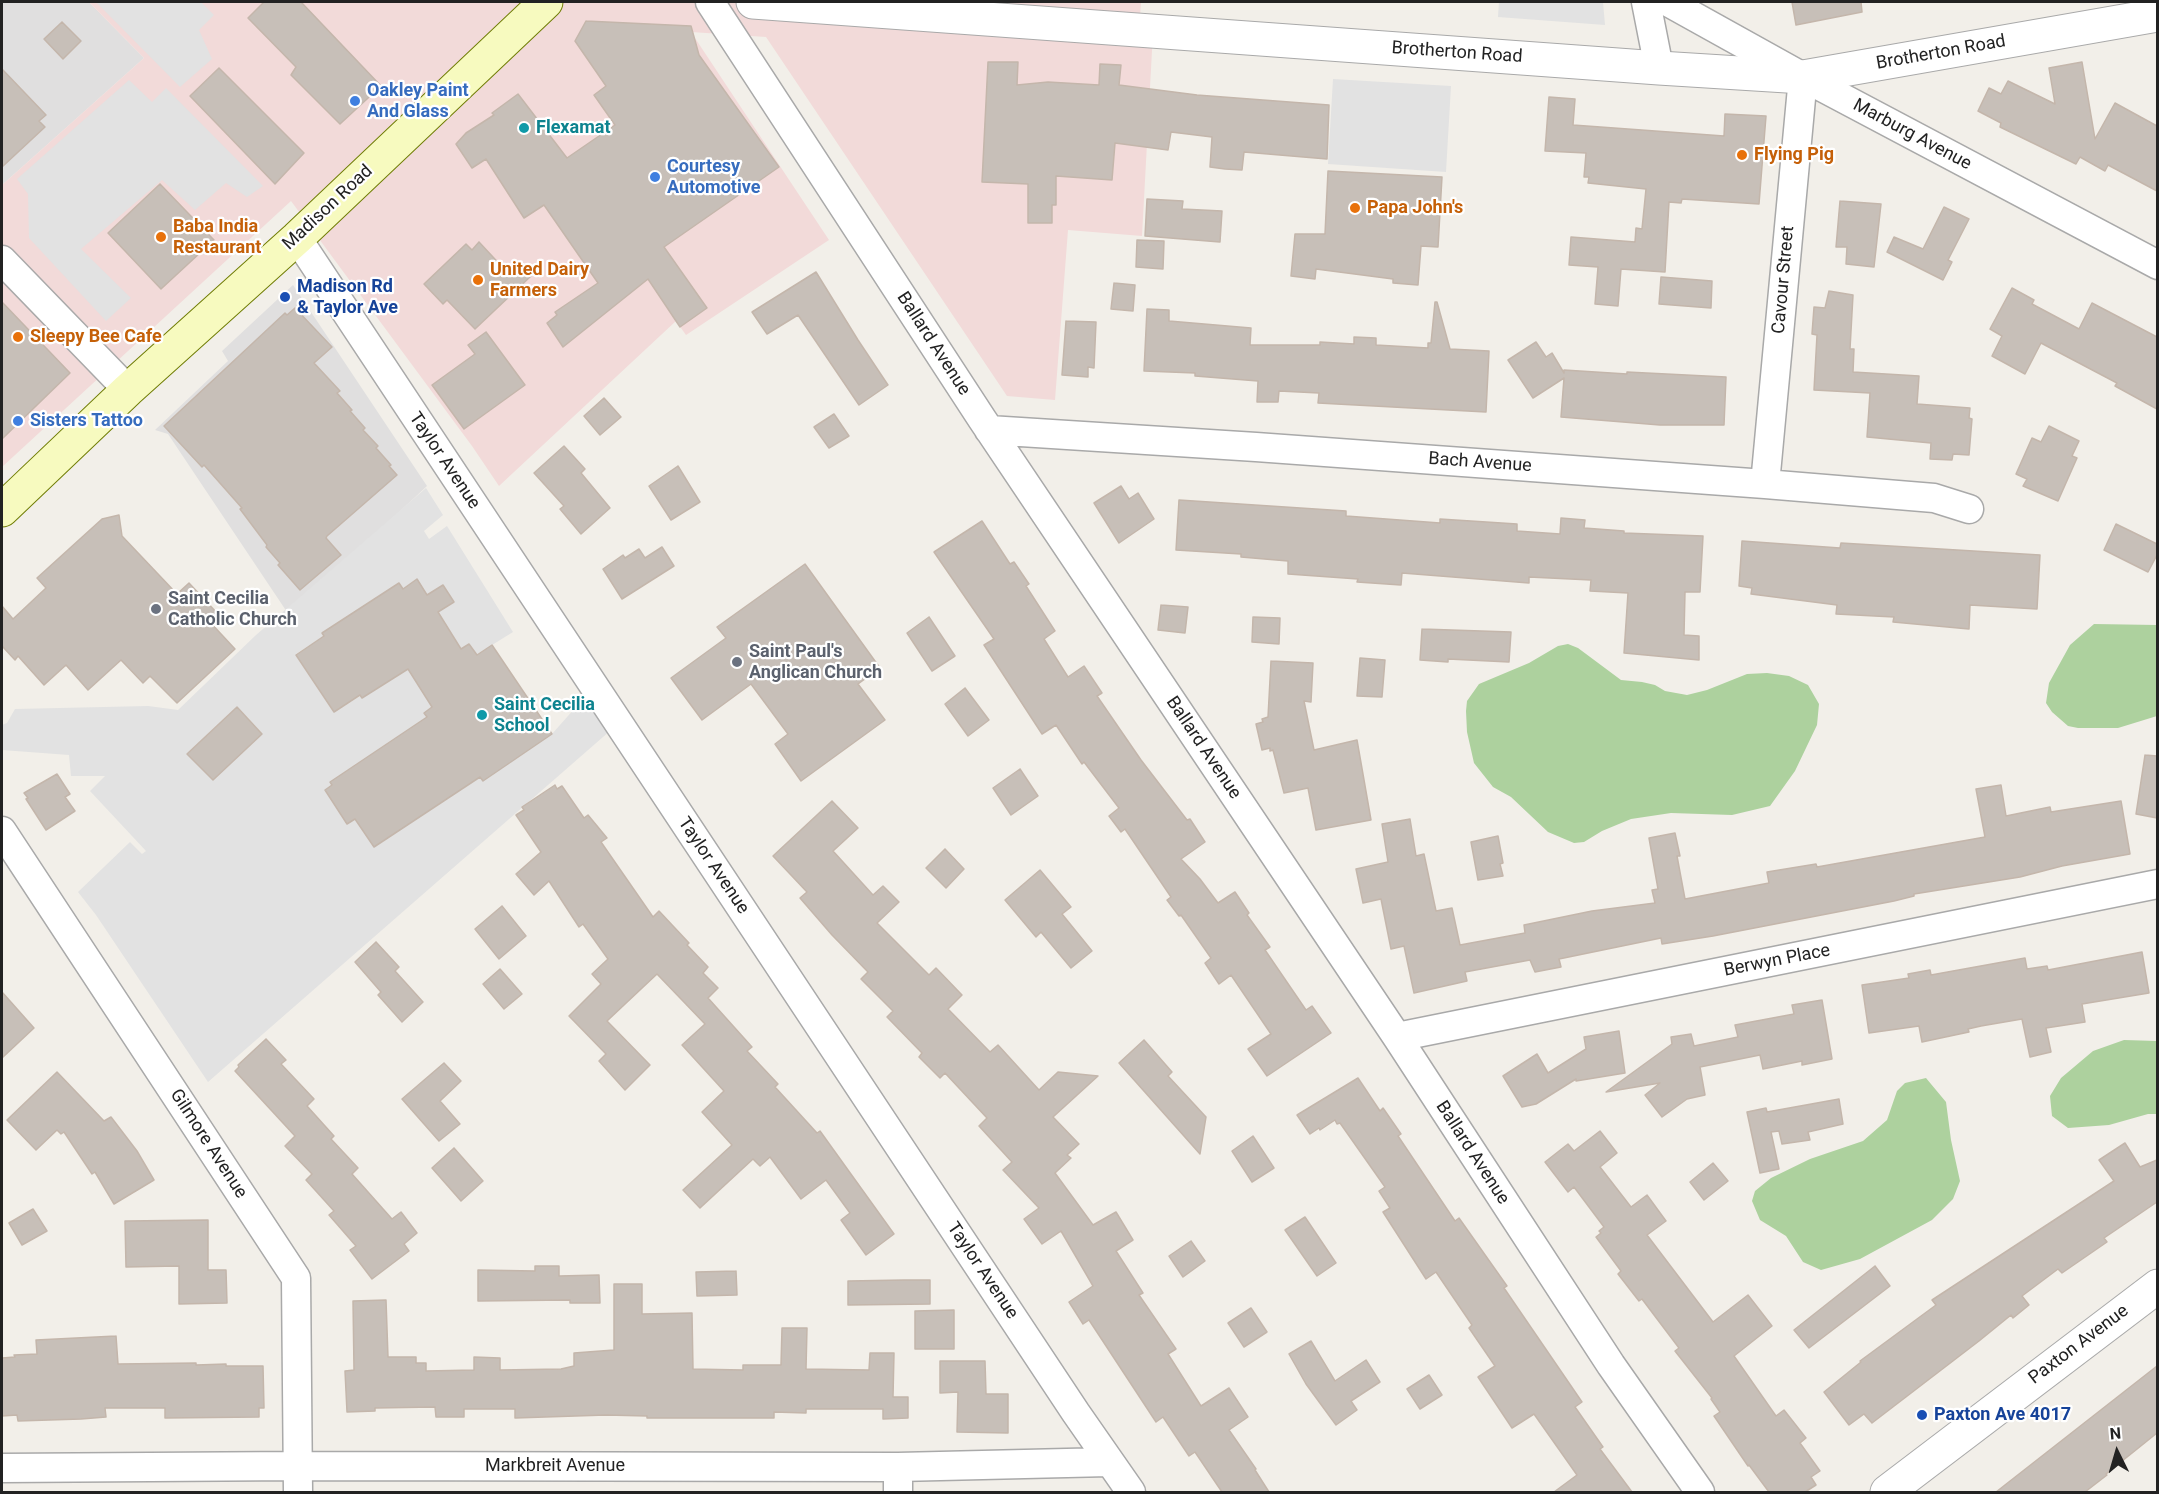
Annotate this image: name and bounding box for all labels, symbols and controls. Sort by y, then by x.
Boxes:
street label: Brotherton Road [1875,31,2007,75]
street label: Brotherton Road [1391,38,1523,68]
place label: Oakley Paint And Glass [367,80,469,122]
marker: Oakley Paint And Glass [348,94,362,108]
street label: Marburg Avenue [1849,95,1975,175]
place label: Flexamat [536,117,610,139]
marker: Flexamat [517,121,531,135]
place label: Flying Pig [1754,144,1834,166]
marker: Flying Pig [1735,148,1749,162]
place label: Courtesy Automotive [667,156,760,198]
street label: Madison Road [278,161,378,255]
marker: Courtesy Automotive [648,170,662,184]
place label: Papa John's [1367,197,1463,219]
marker: Papa John's [1348,201,1362,215]
place label: Baba India Restaurant [173,216,261,258]
street label: Cavour Street [1769,225,1799,335]
marker: Baba India Restaurant [154,230,168,244]
place label: United Dairy Farmers [490,259,589,302]
marker: United Dairy Farmers [471,273,485,287]
place label: Madison Rd & Taylor Ave [297,276,398,318]
street label: Ballard Avenue [892,288,974,400]
marker: Madison Rd & Taylor Ave [278,290,292,304]
place label: Sleepy Bee Cafe [30,326,162,348]
marker: Sleepy Bee Cafe [11,330,25,344]
street label: Taylor Avenue [404,409,484,513]
place label: Sisters Tattoo [30,410,143,432]
marker: Sisters Tattoo [11,414,25,428]
street label: Bach Avenue [1428,449,1532,477]
place label: Saint Cecilia Catholic Church [168,588,297,630]
marker: Saint Cecilia Catholic Church [149,602,163,616]
place label: Saint Paul's Anglican Church [749,641,882,684]
marker: Saint Paul's Anglican Church [730,655,744,669]
street label: Ballard Avenue [1161,693,1245,803]
place label: Saint Cecilia School [494,694,595,736]
marker: Saint Cecilia School [475,708,489,722]
street label: Taylor Avenue [673,814,753,918]
street label: Berwyn Place [1722,940,1832,982]
street label: Gilmore Avenue [165,1085,251,1203]
street label: Ballard Avenue [1431,1097,1513,1209]
street label: Taylor Avenue [942,1219,1022,1323]
street label: Paxton Avenue [2025,1300,2133,1390]
place label: Paxton Ave 4017 [1934,1404,2071,1426]
marker: Paxton Ave 4017 [1915,1408,1929,1422]
north arrow [2087,1422,2147,1482]
text: N [2109,1424,2122,1444]
street label: Markbreit Avenue [485,1455,625,1477]

